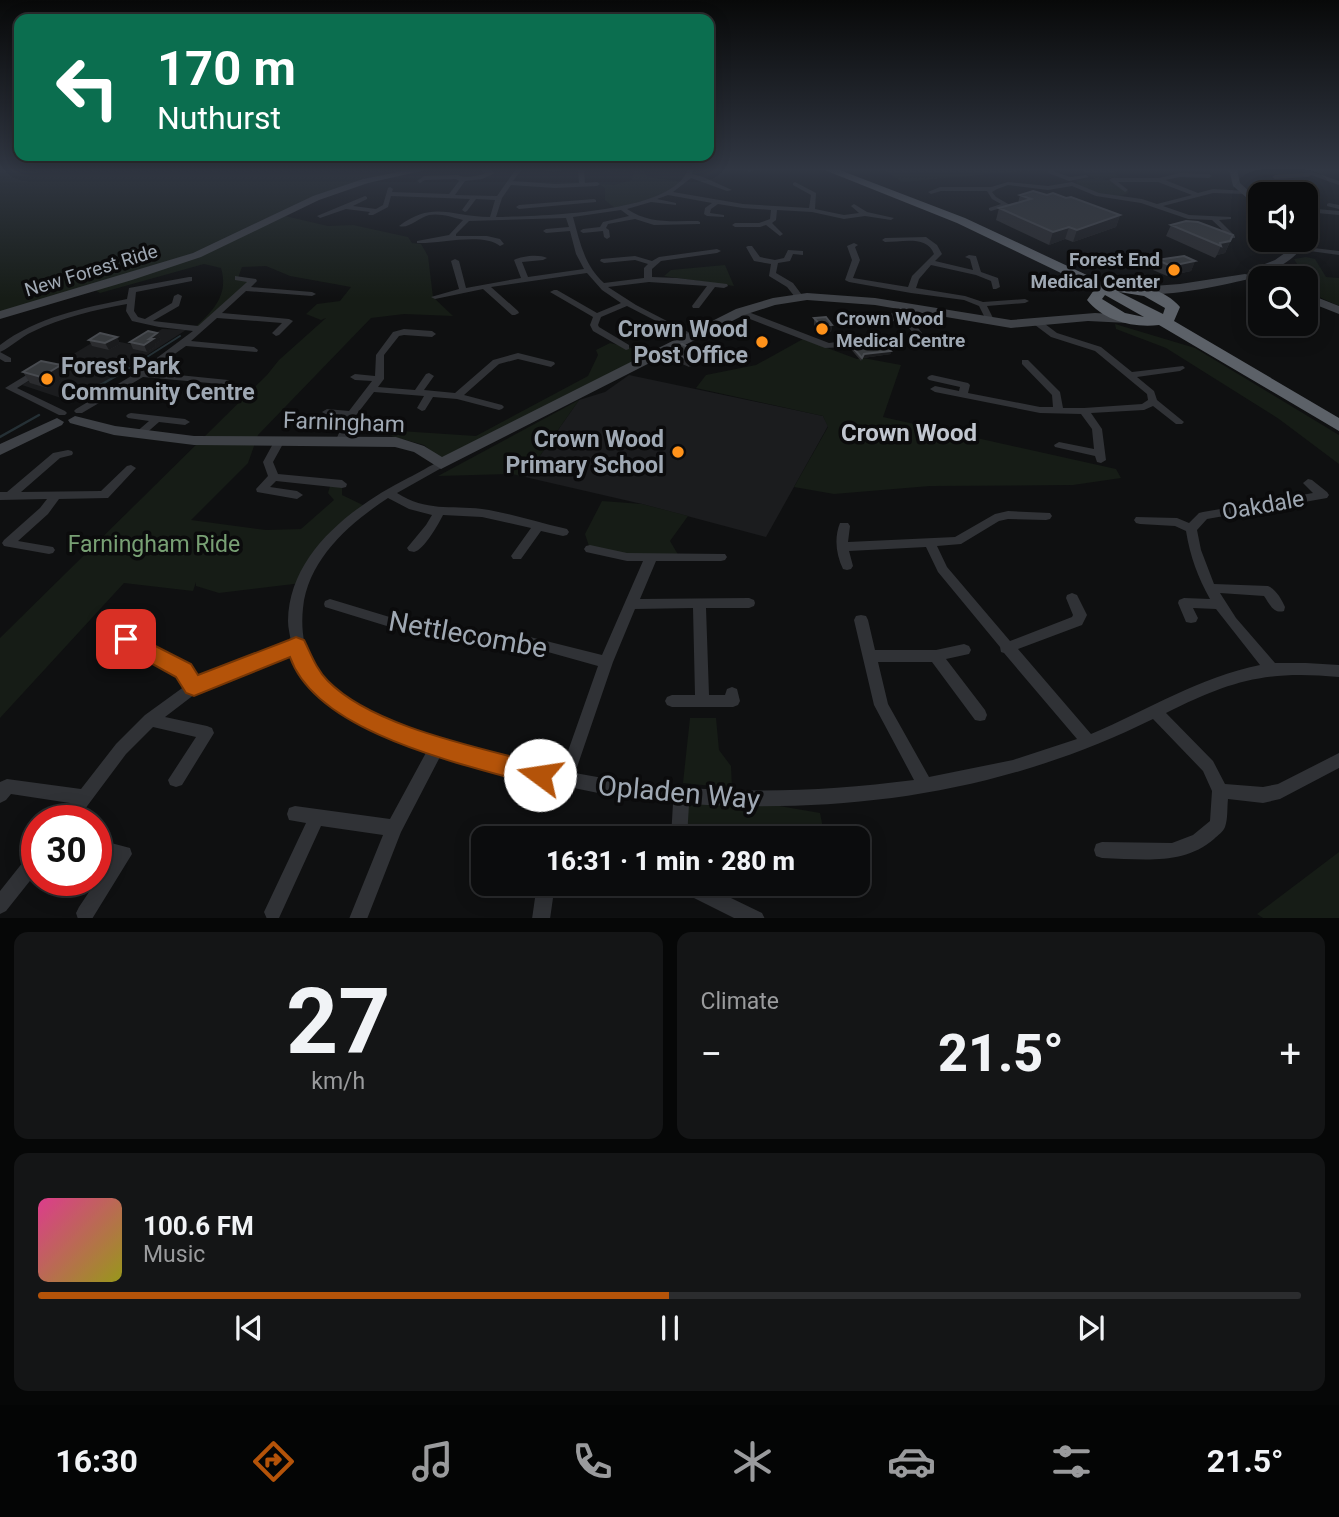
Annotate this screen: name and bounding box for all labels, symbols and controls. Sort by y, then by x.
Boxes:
text: 170 m [157,40,296,97]
icon: left [42,42,133,133]
text: Nuthurst [157,99,281,137]
map controls [1248,182,1318,336]
button: sound [1248,182,1318,252]
street label: New Forest Ride [22,239,160,302]
place label: Forest End Medical Center [1031,248,1160,293]
marker: Forest End Medical Center [1166,262,1182,278]
button: search [1248,266,1318,336]
place label: Crown Wood Medical Centre [836,307,965,352]
place label: Crown Wood Post Office [618,316,748,369]
marker: Crown Wood Medical Centre [814,321,830,337]
marker: Crown Wood Post Office [754,334,770,350]
place label: Forest Park Community Centre [61,353,255,406]
marker: Forest Park Community Centre [39,371,55,387]
street label: Farningham [283,407,405,438]
district label: Crown Wood [841,419,977,447]
place label: Crown Wood Primary School [505,426,664,479]
marker: Crown Wood Primary School [670,444,686,460]
street label: Oakdale [1220,485,1306,526]
park label: Farningham Ride [68,531,240,558]
street label: Nettlecombe [386,604,550,665]
pin [96,609,156,669]
icon: arrive [107,620,145,658]
position arrow [503,738,577,812]
street label: Opladen Way [596,769,761,816]
speed limit sign: 30 [21,805,112,896]
text: 16:31 · 1 min · 280 m [546,846,795,876]
text: 27 [286,969,390,1075]
text: Climate [701,988,779,1015]
text: 21.5° [938,1023,1064,1084]
text: − [701,1032,722,1076]
text: + [1279,1032,1301,1076]
text: km/h [311,1068,365,1095]
text: 100.6 FM [143,1211,254,1241]
text: Music [143,1241,205,1268]
icon: previous [230,1309,268,1347]
icon: pause [651,1309,689,1347]
icon: next [1072,1309,1110,1347]
icon: directions [249,1437,298,1486]
icon: music [408,1437,457,1486]
icon: phone [568,1437,617,1486]
icon: climate [728,1437,777,1486]
icon: car [887,1437,936,1486]
icon: filters [1047,1437,1096,1486]
text: 16:30 [55,1442,138,1480]
text: 21.5° [1207,1442,1284,1480]

